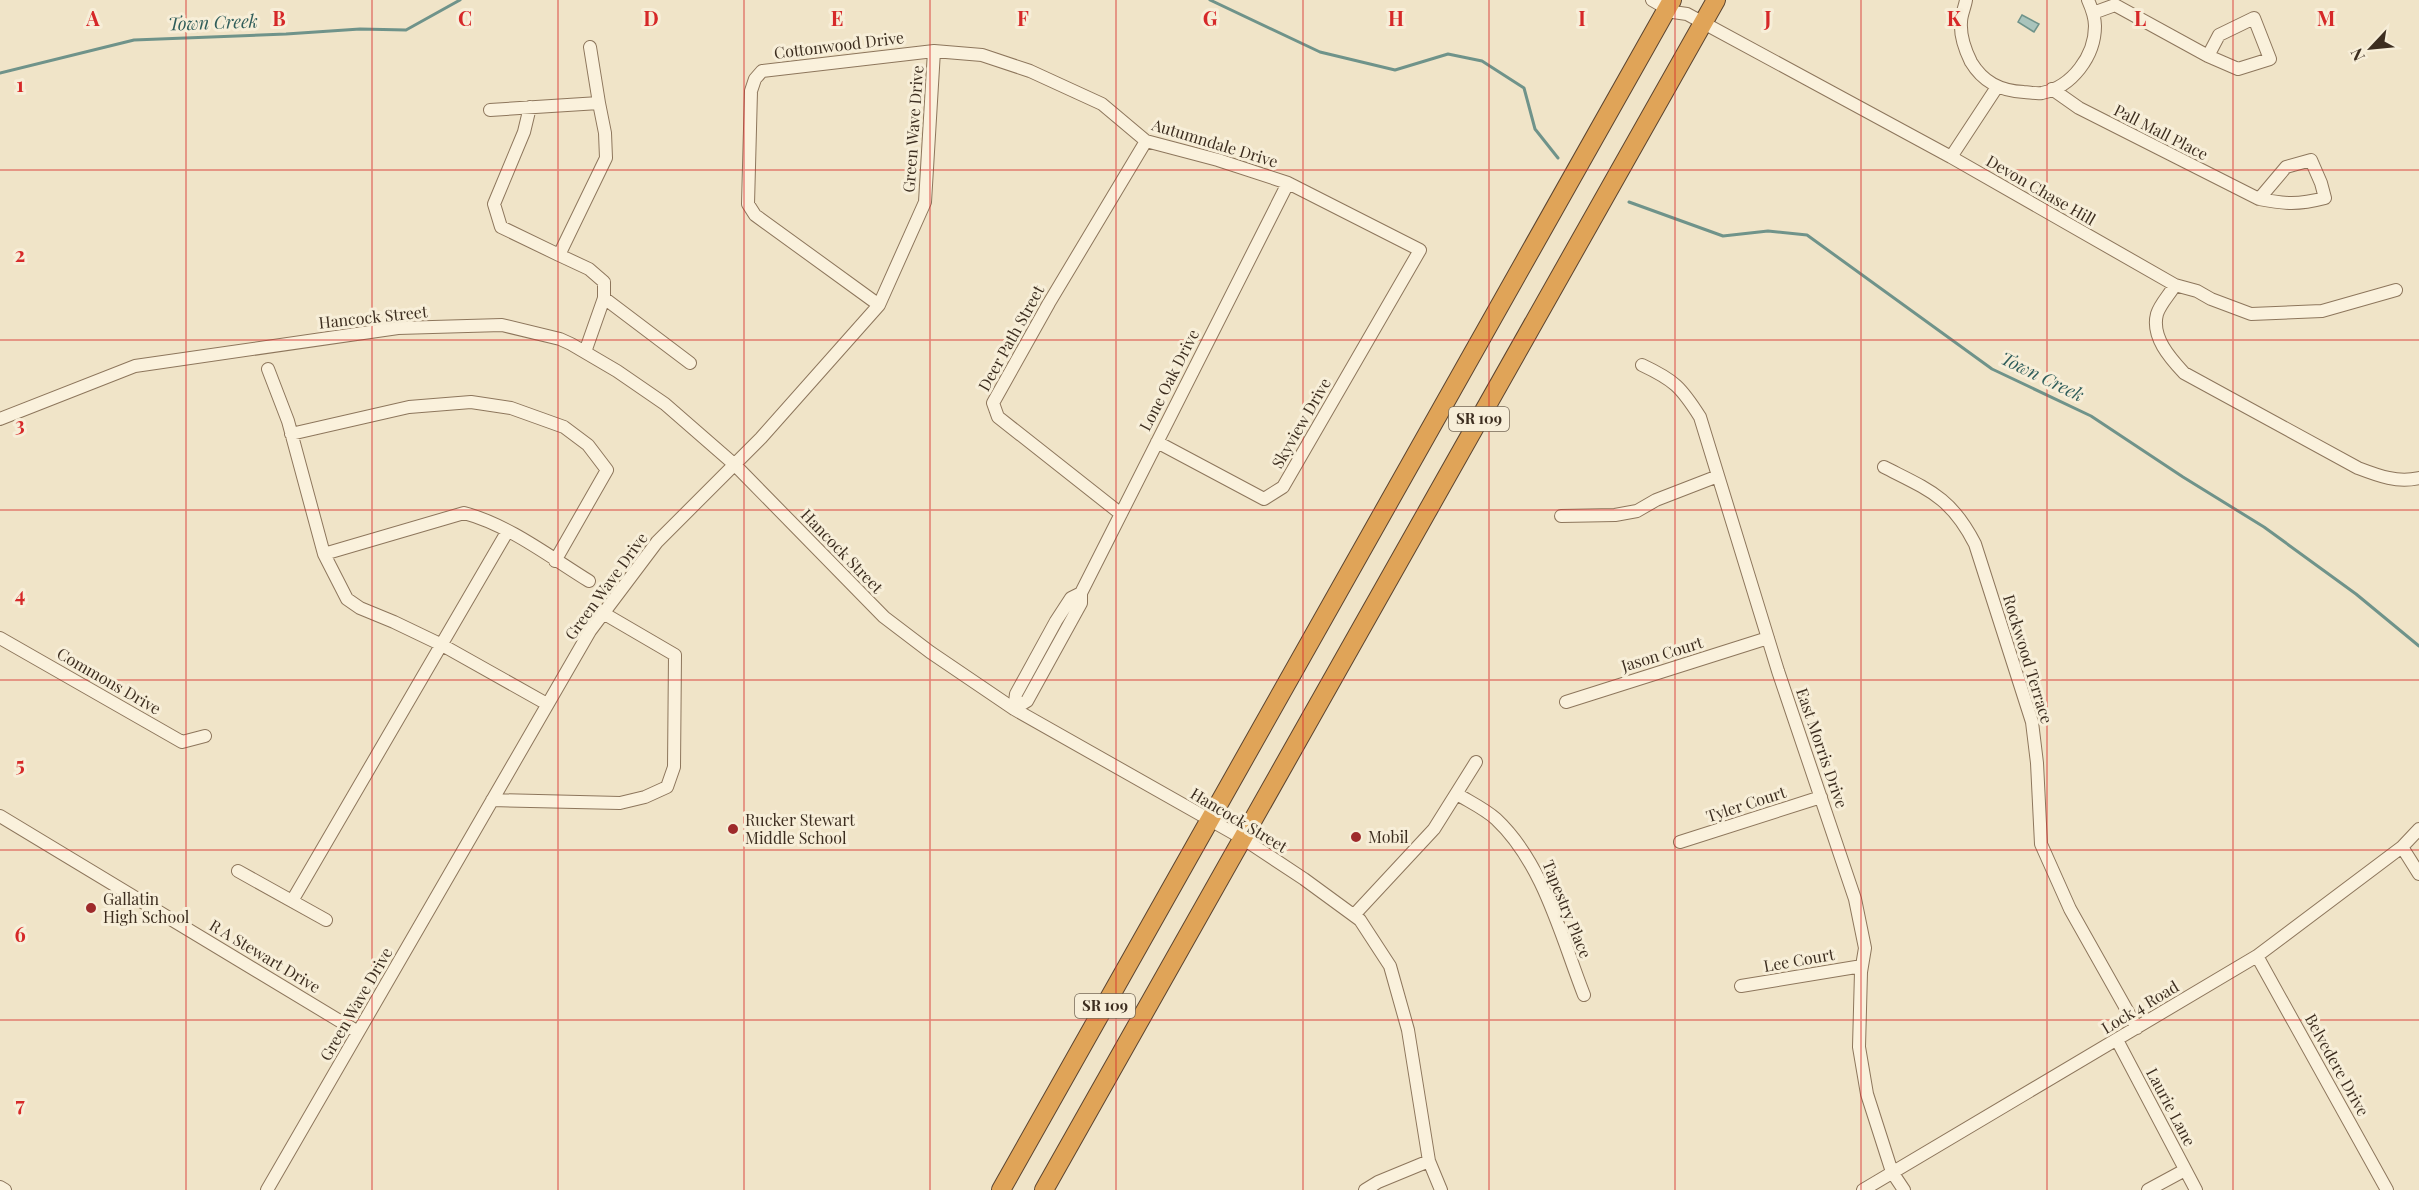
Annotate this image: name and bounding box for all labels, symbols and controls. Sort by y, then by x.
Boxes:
text: A [85,4,100,31]
text: B [272,4,286,31]
text: C [458,4,472,31]
text: D [643,4,659,31]
text: E [831,4,843,31]
text: F [1017,4,1029,31]
text: G [1203,4,1218,31]
text: H [1388,4,1404,31]
text: I [1578,4,1586,31]
text: J [1763,4,1772,31]
text: K [1947,4,1962,31]
text: L [2134,4,2146,31]
text: M [2317,4,2335,31]
water label: Town Creek [168,8,258,36]
north arrow [2341,18,2401,78]
street label: Cottonwood Drive [773,26,905,63]
text: N [2345,45,2369,65]
street label: Green Wave Drive [898,65,927,193]
text: 1 [16,70,24,97]
street label: Pall Mall Place [2111,99,2212,164]
street label: Autumndale Drive [1149,113,1281,172]
street label: Devon Chase Hill [1983,150,2100,230]
text: 2 [15,240,25,267]
street label: Deer Path Street [973,281,1048,394]
street label: Hancock Street [317,300,429,333]
street label: Lone Oak Drive [1134,325,1203,434]
water label: Town Creek [1997,346,2088,407]
street label: Skyview Drive [1266,374,1335,472]
road number: SR 109 [1449,407,1509,431]
text: 3 [15,410,25,437]
street label: Hancock Street [797,504,888,598]
street label: Green Wave Drive [560,528,652,644]
text: 4 [15,580,25,607]
street label: Rockwood Terrace [1999,592,2058,726]
street label: Jason Court [1618,631,1705,676]
street label: Commons Drive [53,642,165,719]
street label: East Morris Drive [1792,685,1853,811]
text: 5 [15,750,25,777]
street label: Tyler Court [1703,781,1789,826]
street label: Hancock Street [1187,782,1292,857]
place label: Rucker Stewart Middle School [745,809,855,848]
marker: Rucker Stewart Middle School [726,822,740,836]
place label: Mobil [1368,826,1409,847]
marker: Mobil [1349,830,1363,844]
street label: Tapestry Place [1538,857,1597,961]
place label: Gallatin High School [103,888,190,927]
marker: Gallatin High School [84,901,98,915]
street label: R A Stewart Drive [206,914,325,997]
text: 6 [14,920,26,947]
street label: Green Wave Drive [315,943,397,1064]
street label: Lee Court [1762,943,1836,976]
street label: Lock 4 Road [2097,975,2182,1038]
road number: SR 109 [1075,994,1135,1018]
street label: Belvedere Drive [2301,1010,2374,1120]
street label: Laurie Lane [2142,1064,2201,1149]
text: 7 [15,1090,25,1117]

